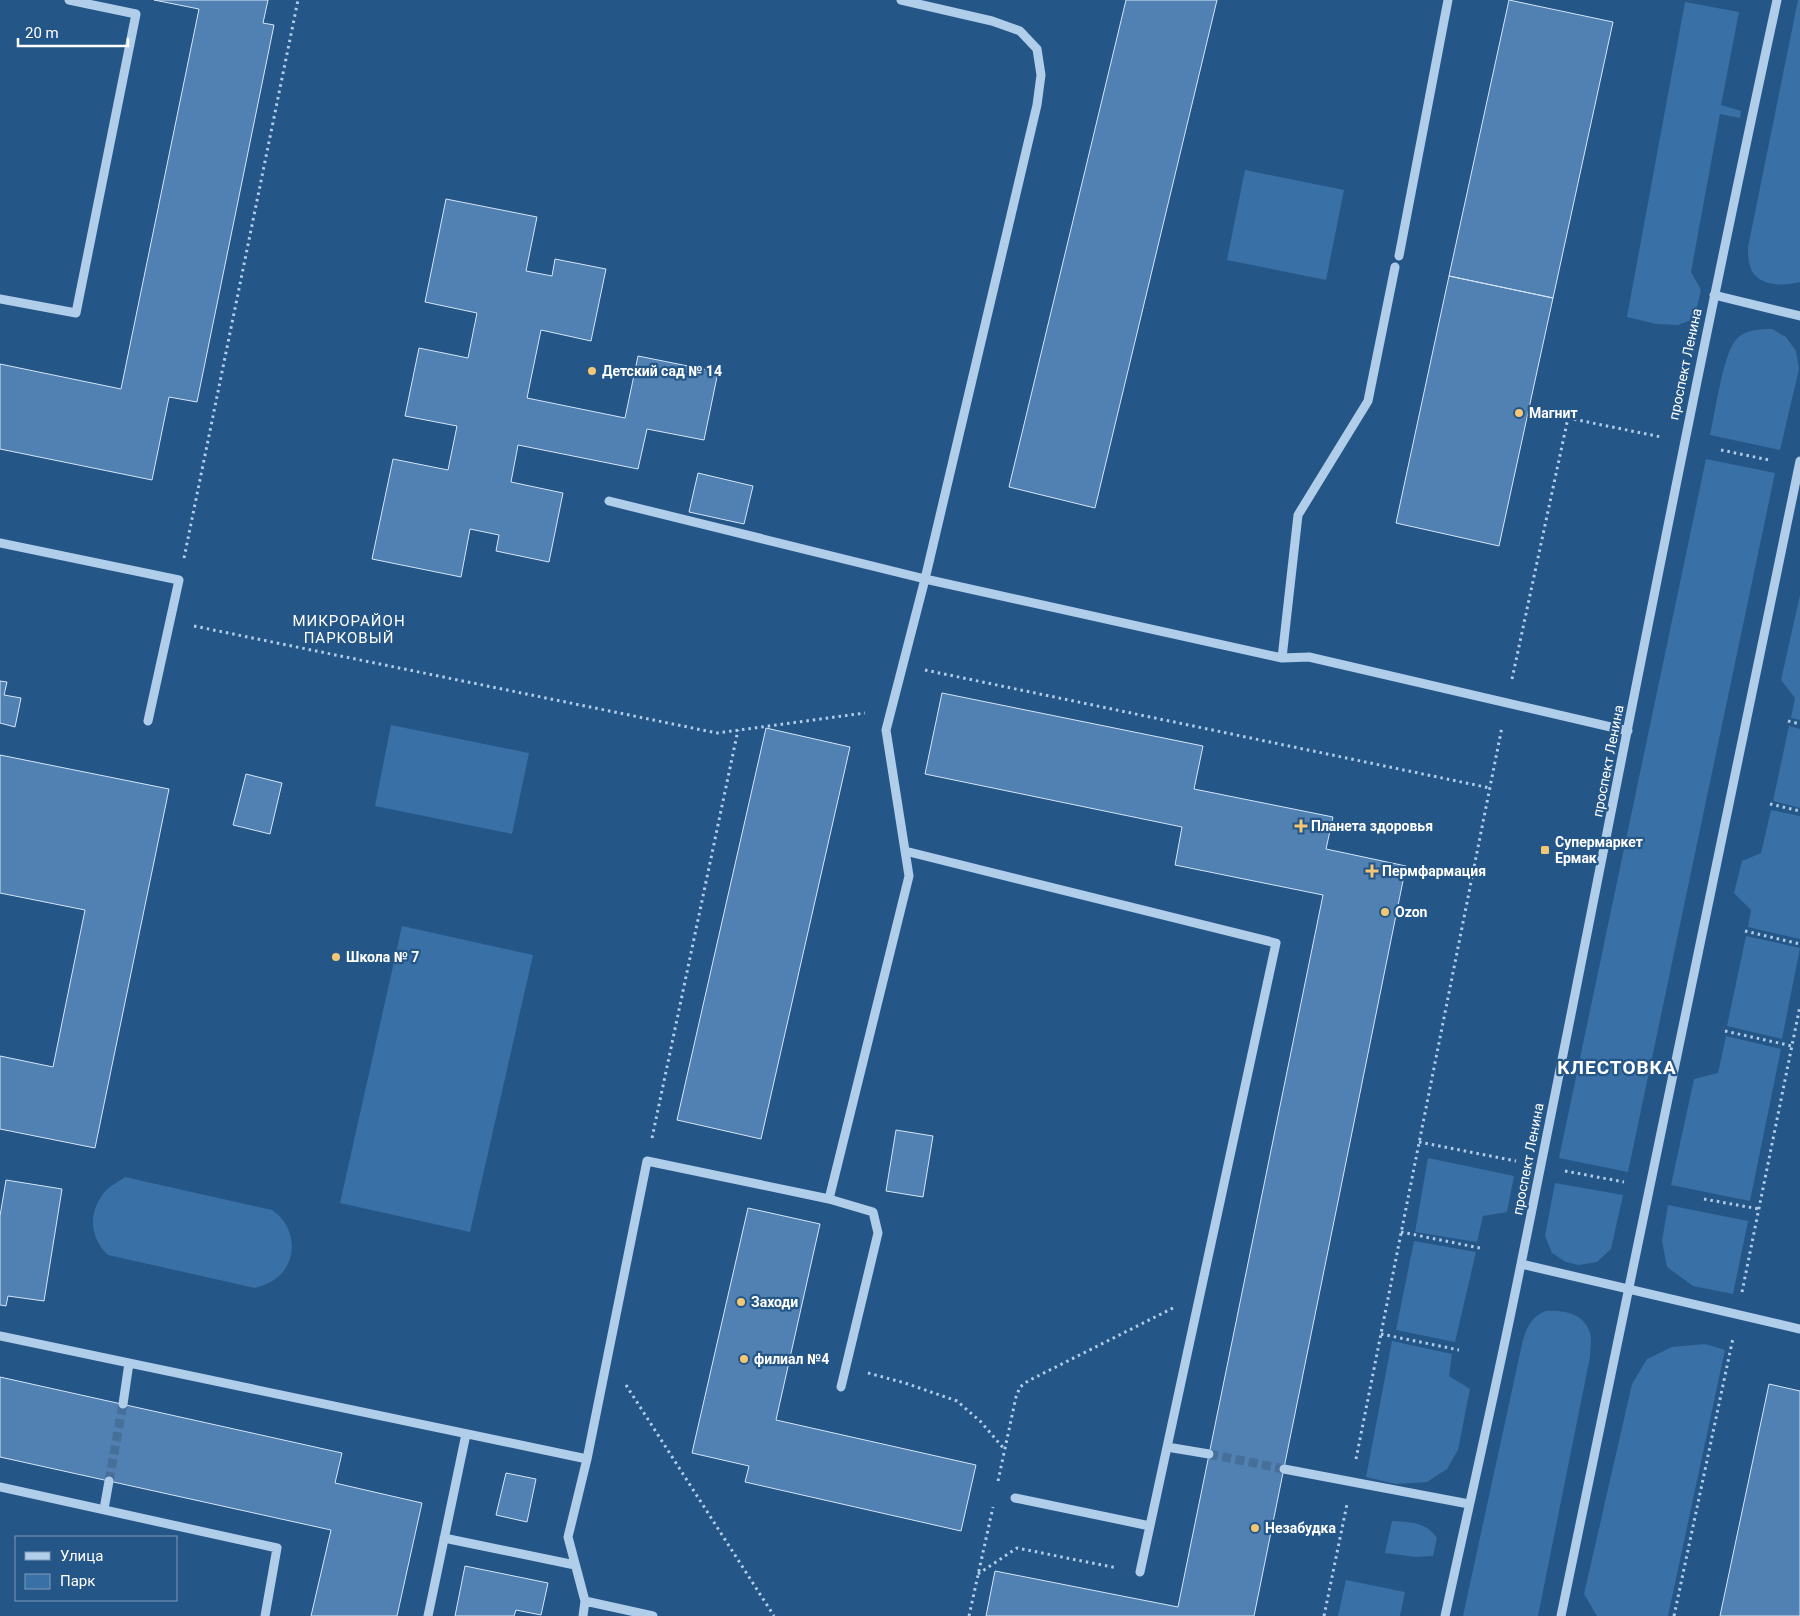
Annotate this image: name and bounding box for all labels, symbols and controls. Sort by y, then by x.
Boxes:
scale bar [18,15,128,47]
text: 20 m [25,24,59,42]
street label: проспект Ленина [1665,307,1705,421]
place label: Детский сад № 14 [602,363,722,379]
marker: Детский сад № 14 [586,365,598,377]
place label: Магнит [1529,405,1578,421]
marker: Магнит [1513,407,1525,419]
district label: МИКРОРАЙОН ПАРКОВЫЙ [292,612,406,647]
street label: проспект Ленина [1589,704,1627,818]
place label: Планета здоровья [1311,818,1433,834]
marker: Планета здоровья [1295,820,1307,832]
place label: Супермаркет Ермак [1555,834,1643,866]
marker: Супермаркет Ермак [1539,844,1551,856]
place label: Пермфармация [1382,863,1486,879]
marker: Пермфармация [1366,865,1378,877]
place label: Ozon [1395,904,1428,920]
marker: Ozon [1379,906,1391,918]
place label: Школа № 7 [346,949,419,965]
marker: Школа № 7 [330,951,342,963]
district label: КЛЕСТОВКА [1557,1056,1677,1079]
street label: проспект Ленина [1509,1102,1547,1216]
place label: Заходи [751,1294,798,1310]
marker: Заходи [735,1296,747,1308]
place label: филиал №4 [754,1351,829,1367]
marker: филиал №4 [738,1353,750,1365]
place label: Незабудка [1265,1520,1336,1536]
marker: Незабудка [1249,1522,1261,1534]
legend [15,1536,178,1601]
text: Улица [60,1547,103,1565]
text: Парк [60,1572,95,1590]

